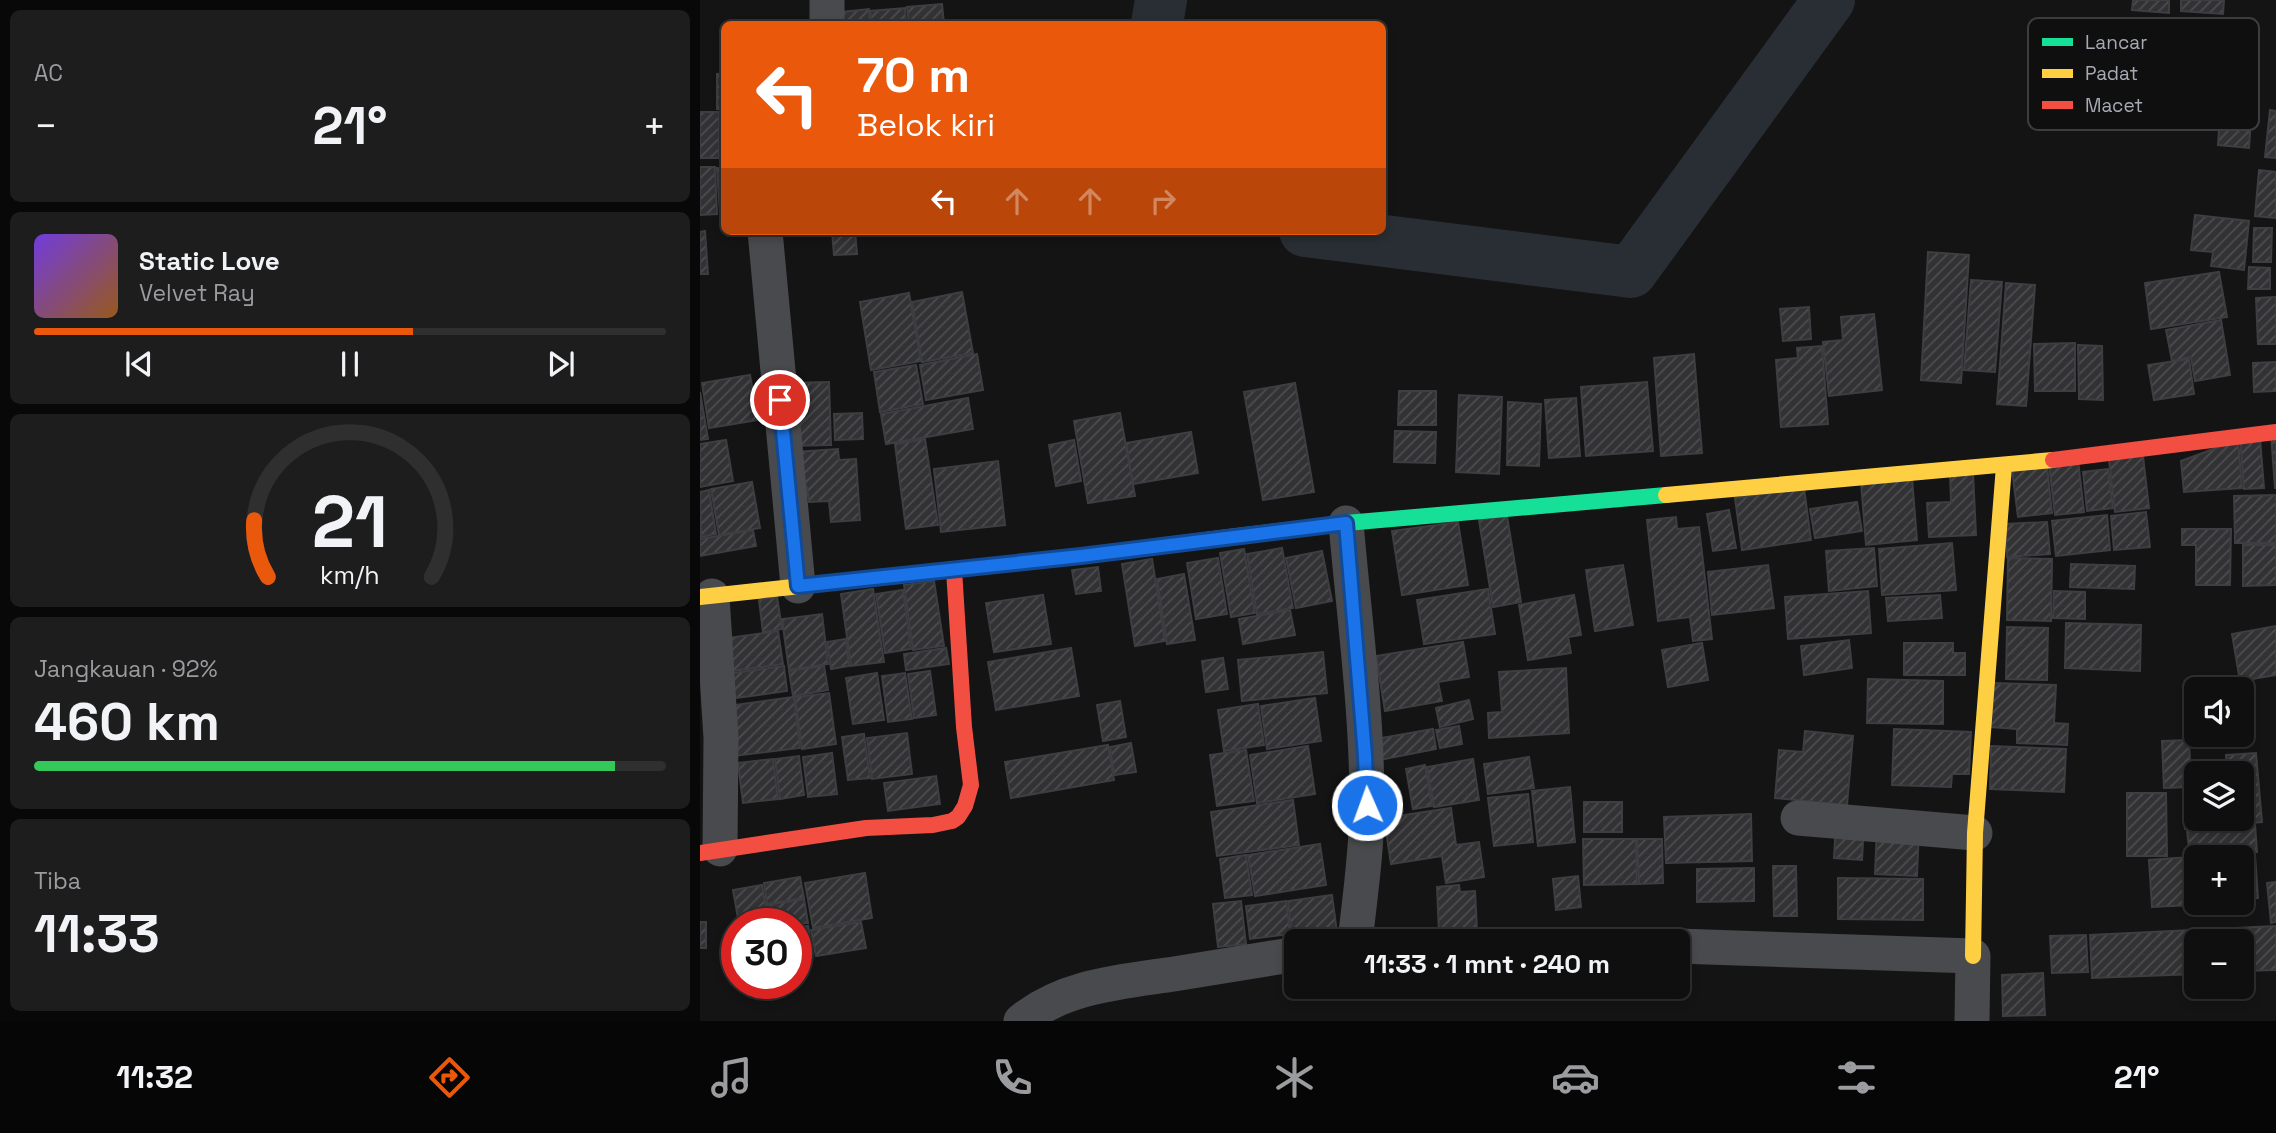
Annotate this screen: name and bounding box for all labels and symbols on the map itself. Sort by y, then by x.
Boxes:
legend [2028,18,2259,130]
text: Lancar [2085,30,2147,55]
text: Padat [2085,61,2138,86]
text: Macet [2085,93,2143,118]
pin [750,370,810,430]
position arrow [1330,768,1404,842]
speed limit sign: 30 [721,908,812,999]

